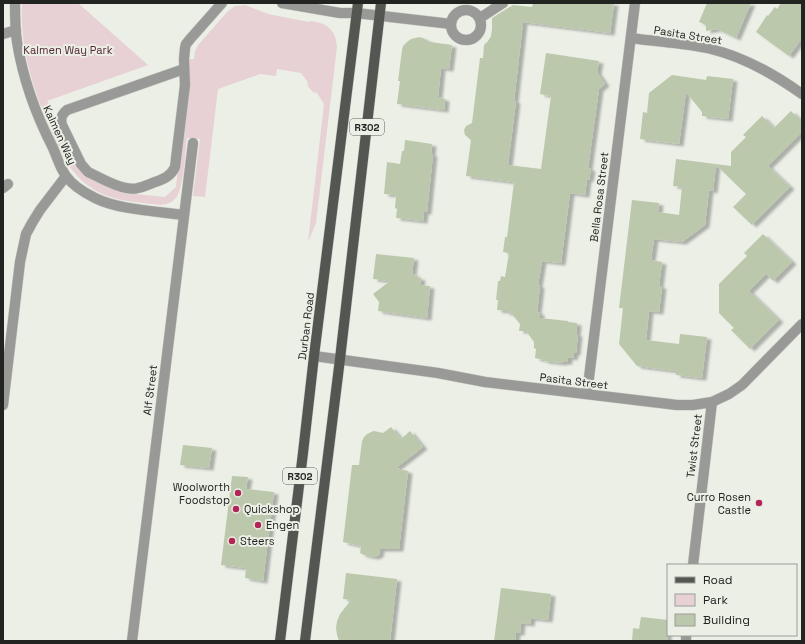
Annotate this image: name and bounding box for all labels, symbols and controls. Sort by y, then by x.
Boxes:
street label: Pasita Street [653,23,723,47]
park label: Kalmen Way Park [23,43,113,57]
street label: Kalmen Way [40,103,80,167]
road number: R302 [350,119,384,135]
street label: Bella Rosa Street [587,151,611,243]
street label: Durban Road [295,291,317,361]
street label: Alf Street [140,364,160,416]
street label: Pasita Street [539,370,609,392]
street label: Twist Street [683,413,705,479]
road number: R302 [283,468,317,484]
place label: Woolworth Foodstop [173,480,230,507]
marker: Woolworth Foodstop [233,488,243,498]
place label: Curro Rosen Castle [687,490,751,517]
marker: Curro Rosen Castle [754,498,764,508]
place label: Quickshop [244,502,300,516]
marker: Quickshop [231,504,241,514]
place label: Engen [266,518,299,532]
marker: Engen [253,520,263,530]
place label: Steers [240,534,275,548]
marker: Steers [227,536,237,546]
legend [667,564,797,636]
text: Road [703,572,732,588]
text: Park [703,592,728,608]
text: Building [703,612,750,628]

